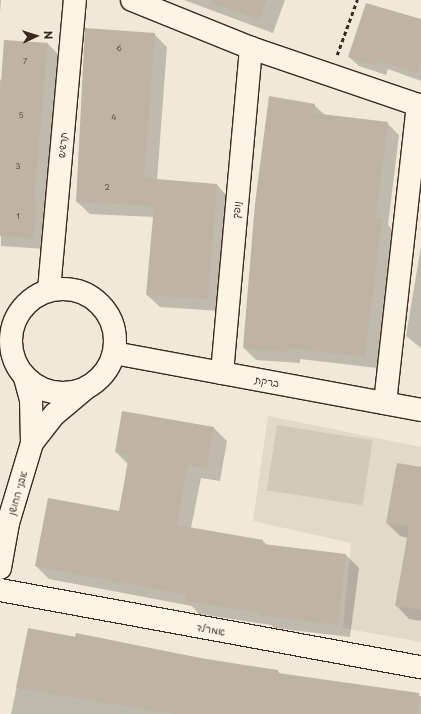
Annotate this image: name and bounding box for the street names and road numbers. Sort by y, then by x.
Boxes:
street label: תרשיש [55,132,69,158]
street label: נופך [229,201,243,219]
street label: ברקת [254,373,280,389]
street label: אבני החושן [5,469,29,517]
street label: אמרלד [196,621,226,637]

